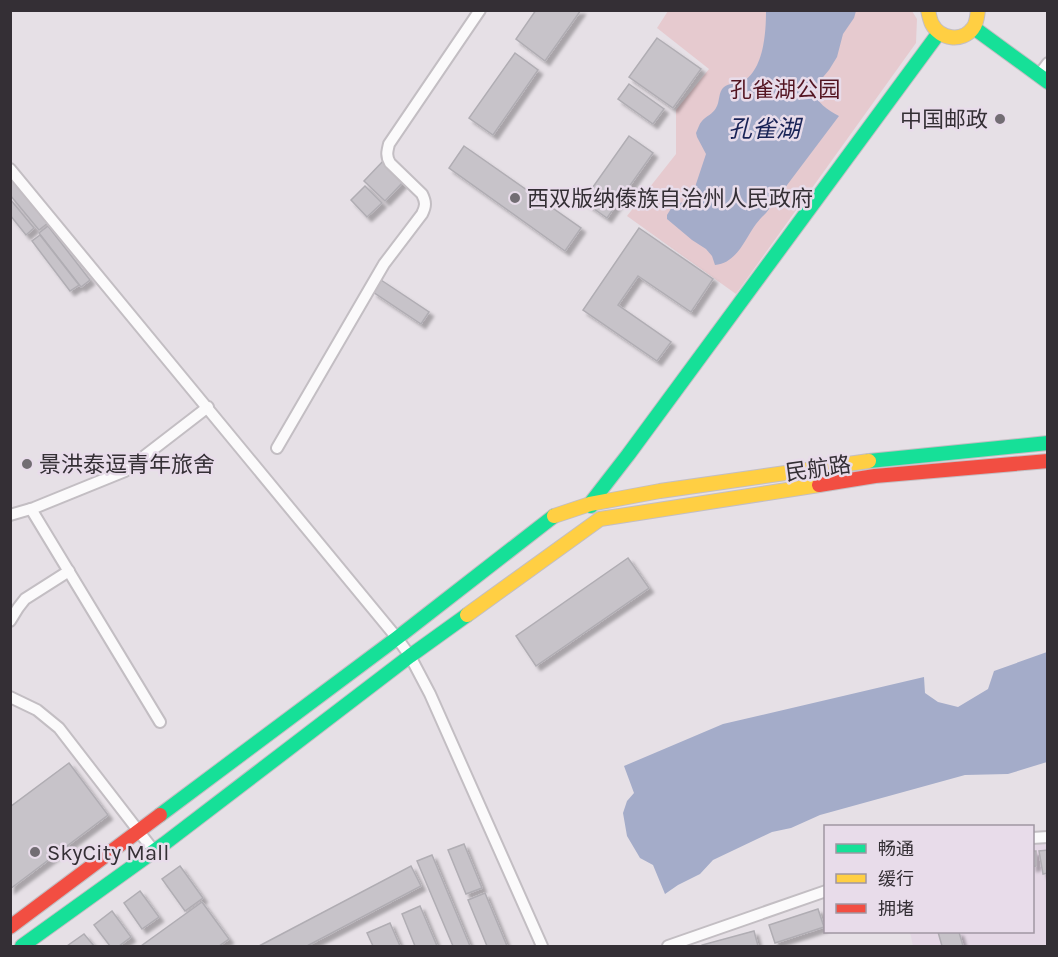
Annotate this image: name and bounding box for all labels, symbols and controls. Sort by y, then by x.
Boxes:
park label: 孔雀湖公园 [730,77,840,103]
place label: 中国邮政 [900,107,988,133]
marker: 中国邮政 [993,112,1007,126]
water label: 孔雀湖 [728,115,804,143]
place label: 西双版纳傣族自治州人民政府 [527,186,813,212]
marker: 西双版纳傣族自治州人民政府 [508,191,522,205]
place label: 景洪泰逗青年旅舍 [39,452,215,478]
street label: 民航路 [784,452,853,486]
marker: 景洪泰逗青年旅舍 [20,457,34,471]
legend [824,825,1034,933]
text: 畅通 [878,838,914,860]
place label: SkyCity Mall [47,840,169,866]
marker: SkyCity Mall [28,845,42,859]
text: 缓行 [878,868,914,890]
text: 拥堵 [878,898,914,920]

